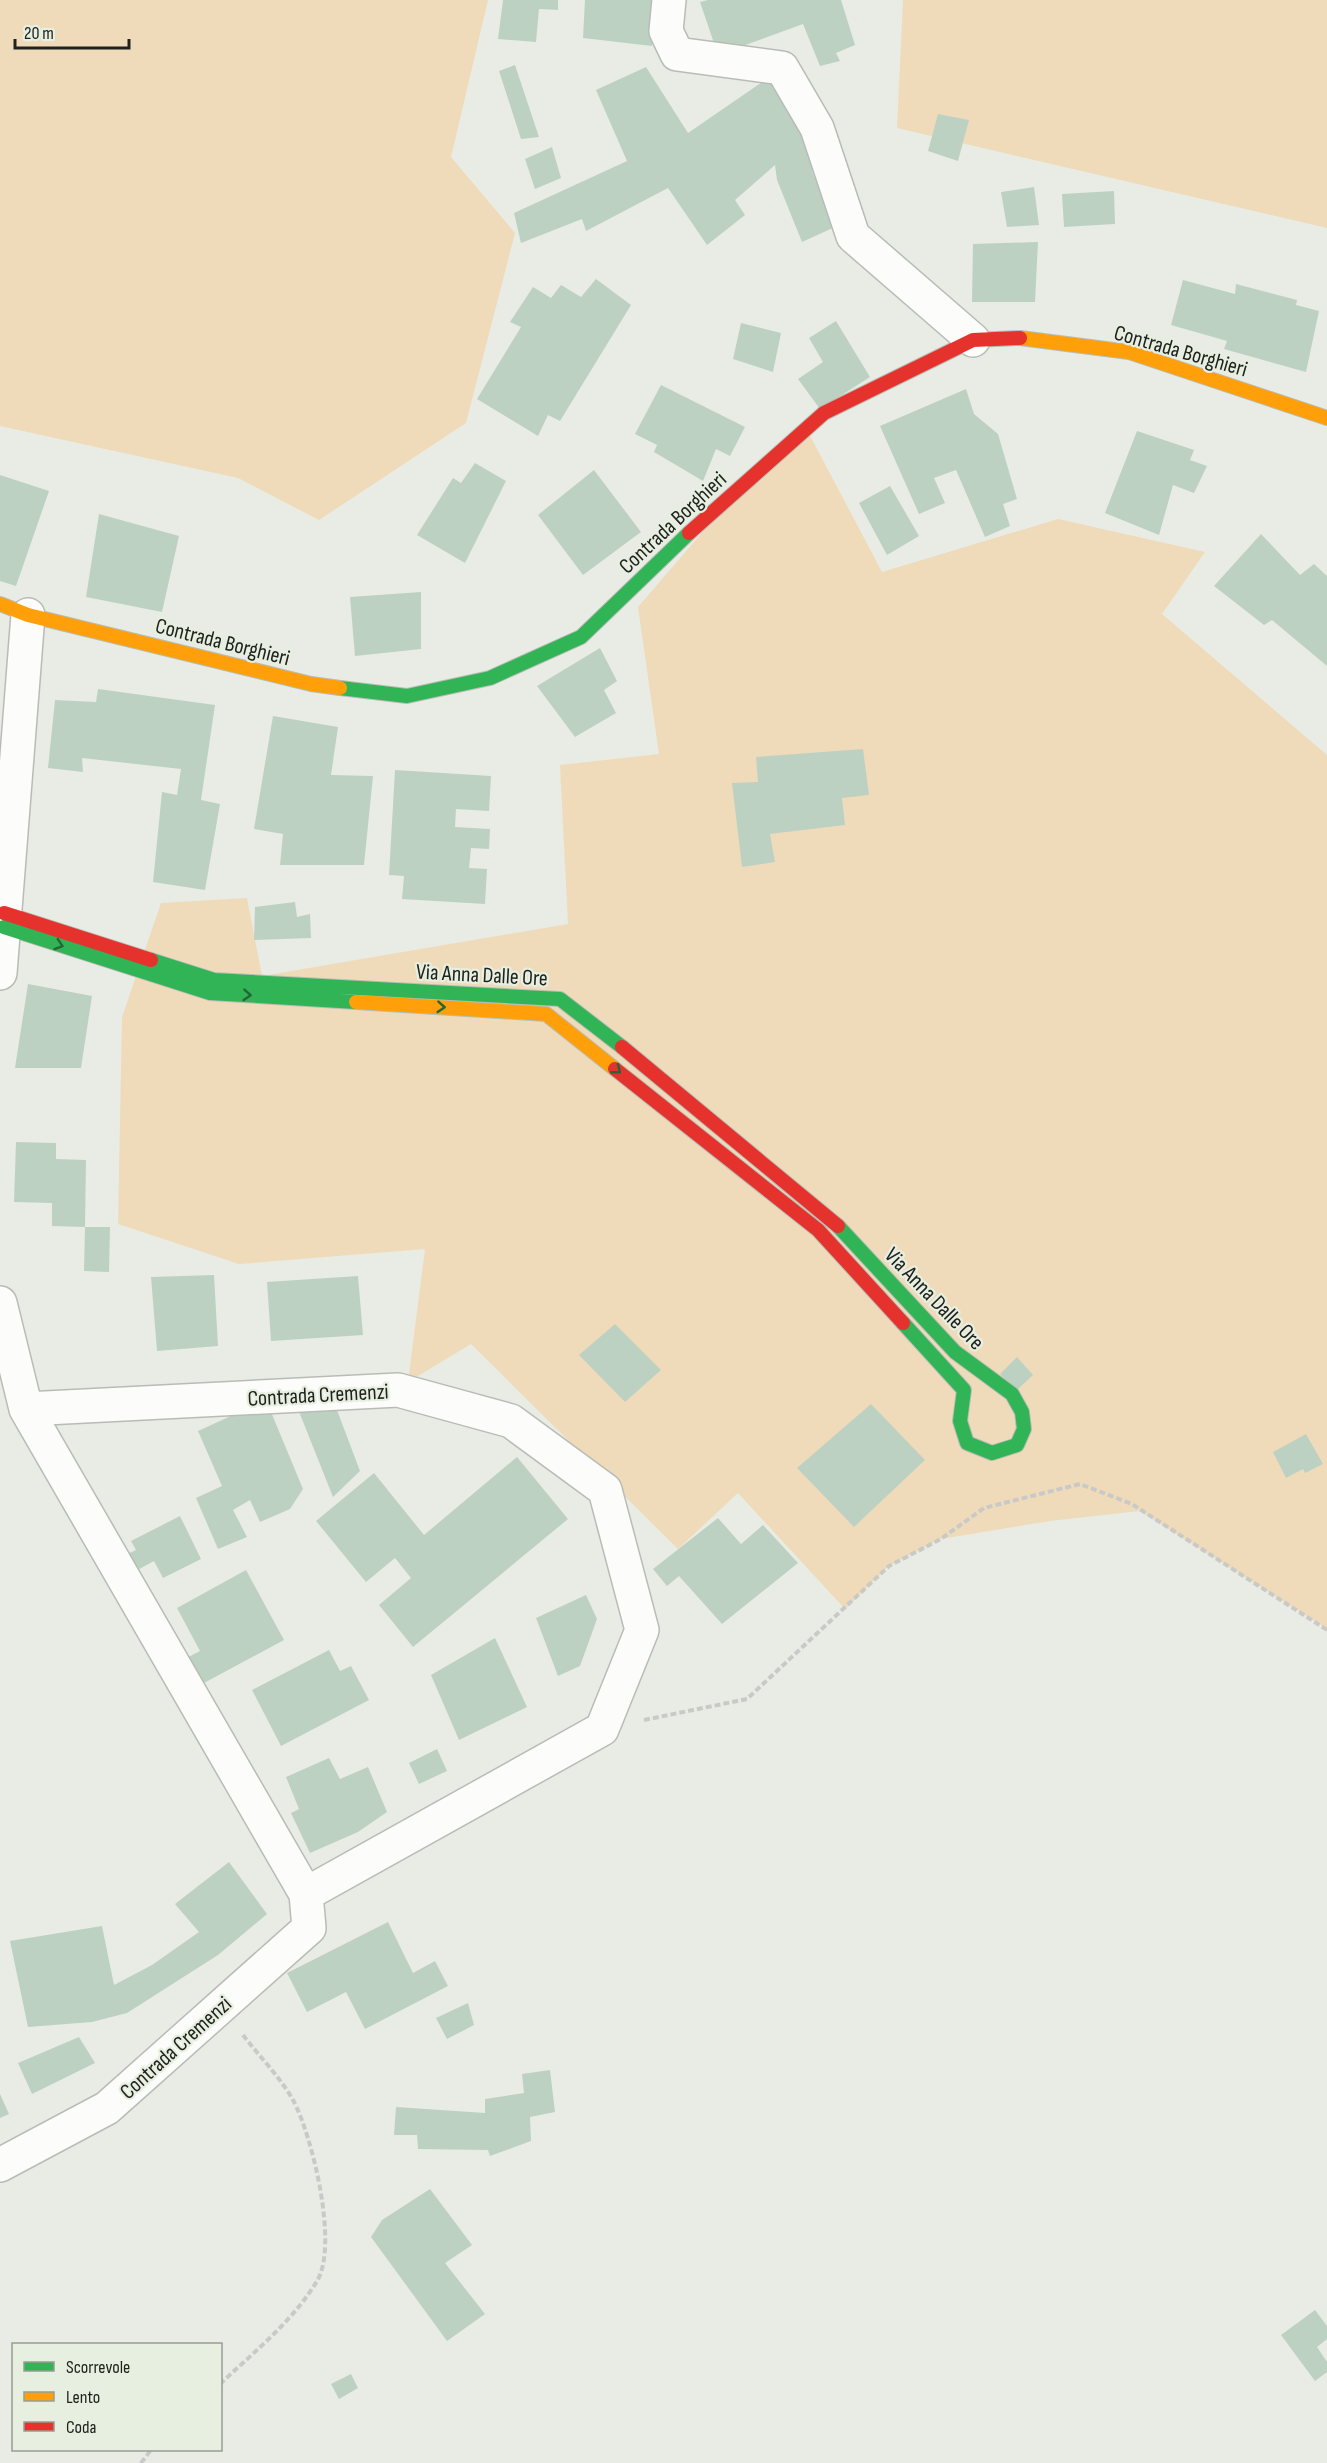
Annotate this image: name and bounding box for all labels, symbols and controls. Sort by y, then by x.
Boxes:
scale bar [15,12,129,50]
text: 20 m [24,23,54,44]
street label: Contrada Borghieri [1111,319,1250,383]
street label: Contrada Borghieri [613,466,733,580]
street label: Contrada Borghieri [153,613,293,672]
one-way arrow [53,938,64,950]
street label: Via Anna Dalle Ore [415,959,548,992]
one-way arrow [242,989,251,1002]
one-way arrow [437,1001,446,1014]
one-way arrow [610,1062,621,1073]
street label: Via Anna Dalle Ore [878,1242,989,1356]
street label: Contrada Cremenzi [247,1378,389,1413]
street label: Contrada Cremenzi [114,1991,238,2105]
legend [12,2343,222,2451]
text: Scorrevole [66,2357,130,2378]
text: Lento [66,2387,100,2408]
text: Coda [66,2417,97,2438]

